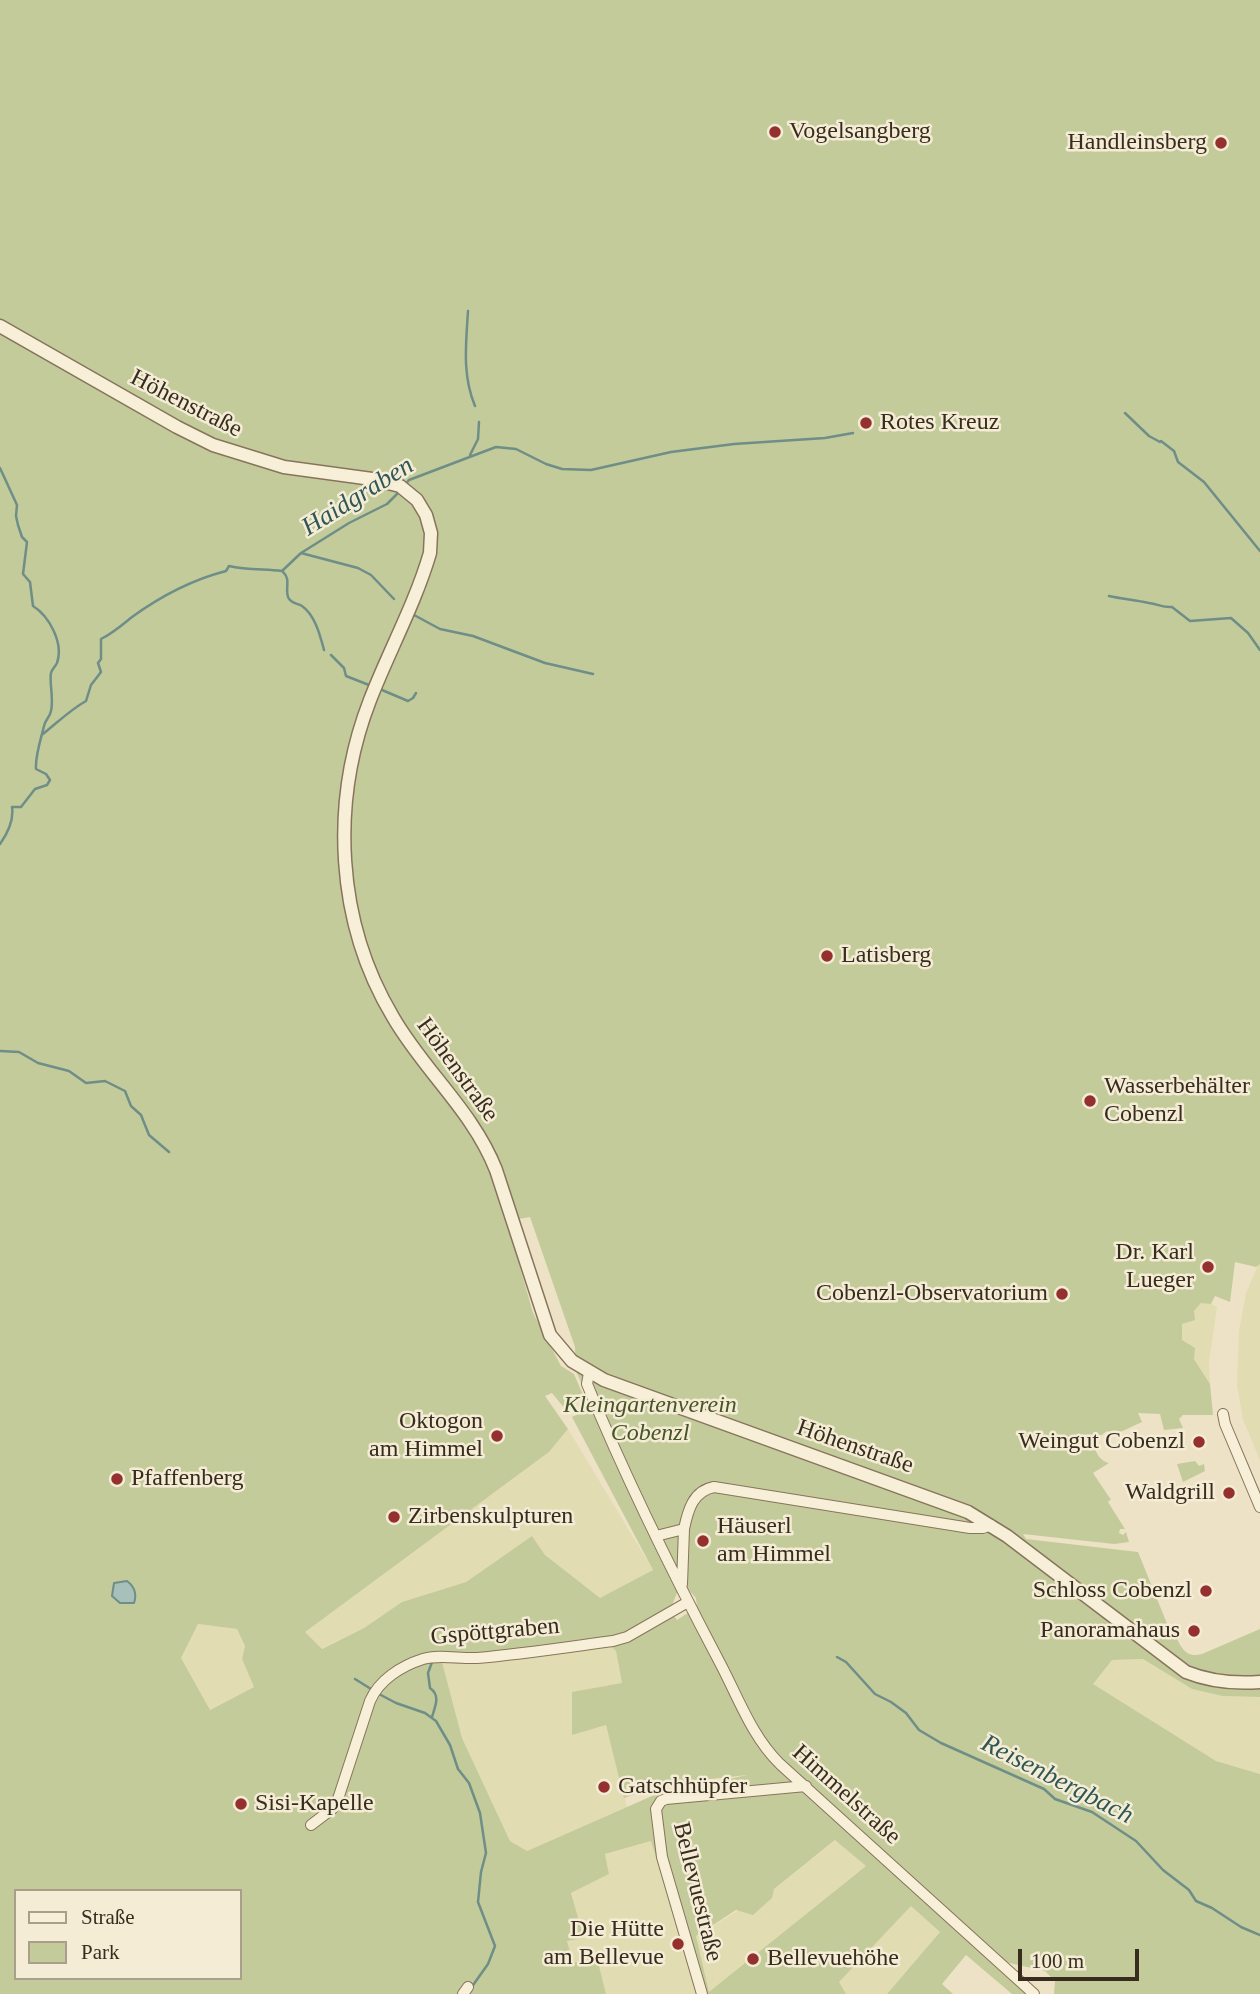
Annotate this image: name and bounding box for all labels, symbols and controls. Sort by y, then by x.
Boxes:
place label: Vogelsangberg [789,118,931,146]
marker: Vogelsangberg [767,124,783,140]
place label: Handleinsberg [1067,129,1207,157]
marker: Handleinsberg [1213,135,1229,151]
street label: Höhenstraße [125,364,247,444]
place label: Rotes Kreuz [880,409,999,437]
marker: Rotes Kreuz [858,415,874,431]
water label: Haidgraben [296,450,420,544]
place label: Latisberg [841,942,931,970]
marker: Latisberg [819,948,835,964]
street label: Höhenstraße [410,1012,504,1128]
place label: Wasserbehälter Cobenzl [1104,1073,1250,1129]
marker: Wasserbehälter Cobenzl [1082,1093,1098,1109]
place label: Dr. Karl Lueger [1115,1239,1194,1295]
marker: Dr. Karl Lueger [1200,1259,1216,1275]
place label: Cobenzl-Observatorium [816,1280,1048,1308]
marker: Cobenzl-Observatorium [1054,1286,1070,1302]
park label: Kleingartenverein Cobenzl [563,1392,737,1448]
place label: Oktogon am Himmel [369,1408,483,1464]
street label: Höhenstraße [793,1414,917,1480]
marker: Oktogon am Himmel [489,1428,505,1444]
place label: Weingut Cobenzl [1018,1428,1185,1456]
marker: Weingut Cobenzl [1191,1434,1207,1450]
place label: Pfaffenberg [131,1465,243,1493]
marker: Pfaffenberg [109,1471,125,1487]
place label: Waldgrill [1125,1479,1215,1507]
marker: Waldgrill [1221,1485,1237,1501]
place label: Zirbenskulpturen [408,1503,573,1531]
marker: Zirbenskulpturen [386,1509,402,1525]
place label: Häuserl am Himmel [717,1513,831,1569]
marker: Häuserl am Himmel [695,1533,711,1549]
place label: Schloss Cobenzl [1033,1577,1192,1605]
marker: Schloss Cobenzl [1198,1583,1214,1599]
street label: Gspöttgraben [429,1612,561,1652]
place label: Panoramahaus [1040,1617,1180,1645]
marker: Panoramahaus [1186,1623,1202,1639]
water label: Reisenbergbach [976,1728,1138,1832]
street label: Himmelstraße [786,1739,906,1851]
place label: Gatschhüpfer [618,1773,747,1801]
marker: Gatschhüpfer [596,1779,612,1795]
place label: Sisi-Kapelle [255,1790,374,1818]
marker: Sisi-Kapelle [233,1796,249,1812]
street label: Bellevuestraße [666,1819,728,1965]
legend [14,1889,242,1980]
text: Straße [81,1905,135,1929]
place label: Die Hütte am Bellevue [543,1916,664,1972]
scale bar [1022,1934,1143,1978]
marker: Die Hütte am Bellevue [670,1936,686,1952]
text: Park [81,1940,120,1964]
place label: Bellevuehöhe [767,1945,899,1973]
text: 100 m [1031,1949,1084,1973]
marker: Bellevuehöhe [745,1951,761,1967]

